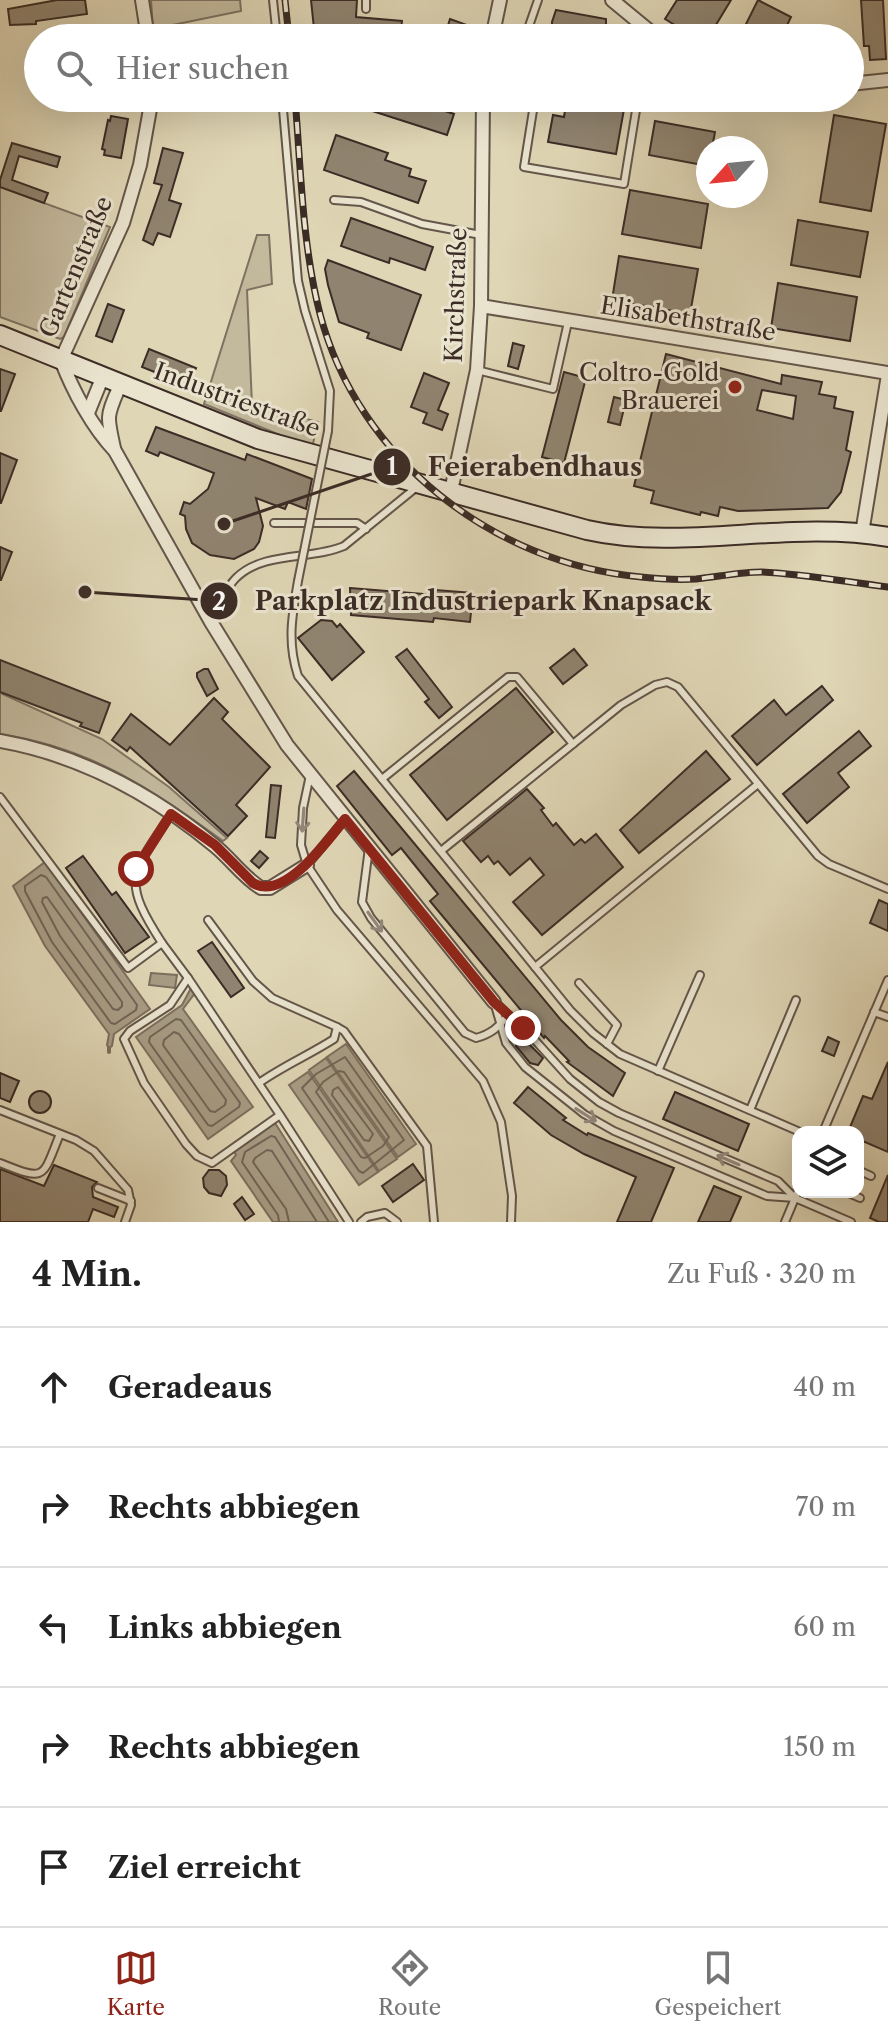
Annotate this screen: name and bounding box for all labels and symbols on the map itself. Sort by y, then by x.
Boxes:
north arrow [696,136,768,208]
street label: Gartenstraße [33,192,118,342]
street label: Kirchstraße [439,227,472,363]
street label: Elisabethstraße [598,290,778,347]
street label: Industriestraße [150,356,324,443]
place label: Coltro-Gold Brauerei [579,358,719,415]
marker: Coltro-Gold Brauerei [726,378,744,396]
callout: Feierabendhaus [372,442,659,492]
text: Feierabendhaus [428,451,642,483]
text: 1 [387,452,398,481]
callout: Parkplatz Industriepark Knapsack [199,576,728,626]
text: Parkplatz Industriepark Knapsack [255,585,712,617]
text: 2 [212,587,226,616]
one-way arrow [295,806,310,833]
route start [118,851,154,887]
one-way arrow [367,910,383,932]
route end [505,1010,541,1046]
one-way arrow [574,1107,597,1123]
one-way arrow [716,1151,741,1166]

